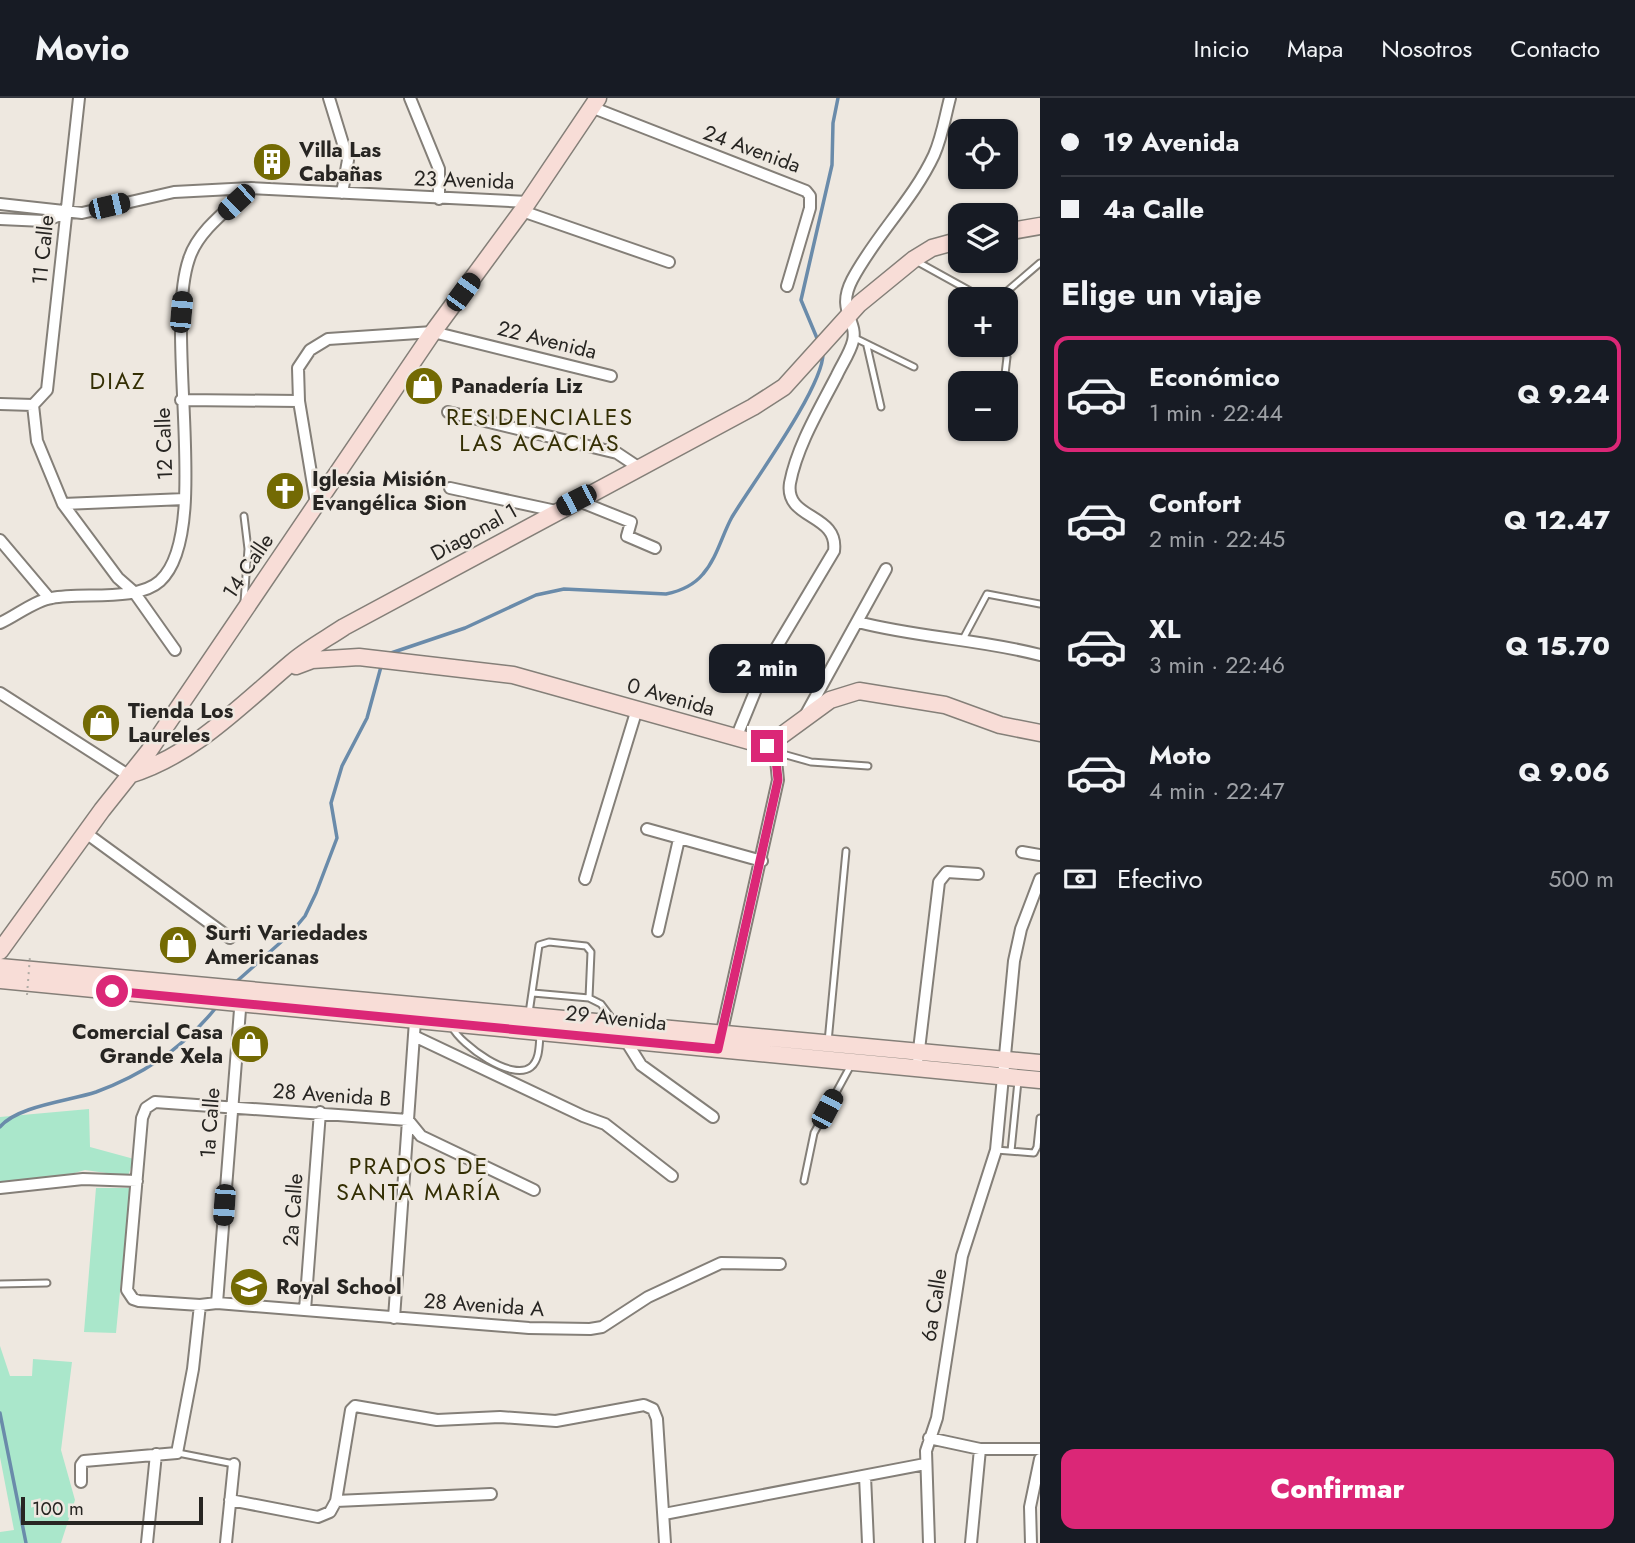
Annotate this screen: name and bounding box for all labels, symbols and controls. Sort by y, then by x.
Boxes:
text: Movio [35,25,129,72]
text: Inicio [1194,31,1249,66]
text: Mapa [1287,31,1343,66]
text: Nosotros [1381,31,1472,66]
text: Contacto [1510,31,1600,66]
street label: 24 Avenida [699,118,805,180]
map controls [948,119,1018,441]
button: locate [948,119,1018,189]
text: 19 Avenida [1103,123,1240,161]
place label: Villa Las Cabañas [298,135,383,189]
building icon: Villa Las Cabañas [251,141,293,183]
street label: 23 Avenida [413,163,515,197]
car [214,180,259,224]
text: 4a Calle [1103,190,1204,228]
car [87,191,132,221]
button: layers [948,203,1018,273]
street label: 11 Calle [24,213,62,286]
car [443,269,484,315]
text: Elige un viaje [1061,271,1262,317]
button: + [948,287,1018,357]
car [169,290,194,334]
street label: 22 Avenida [494,313,600,367]
text: Económico [1149,358,1280,396]
icon: car [1065,363,1128,426]
district label: DIAZ [90,364,147,398]
shop icon: Panadería Liz [403,365,445,407]
place label: Panadería Liz [451,371,583,401]
button: − [948,371,1018,441]
text: Q 9.24 [1518,375,1610,413]
text: 1 min · 22:44 [1149,396,1283,430]
district label: RESIDENCIALES LAS ACACIAS [446,400,634,460]
street label: 12 Calle [148,407,180,481]
place label: Iglesia Misión Evangélica Sion [312,464,467,518]
church icon: Iglesia Misión Evangélica Sion [264,470,306,512]
car [553,481,600,519]
text: Confort [1149,484,1241,522]
icon: car [1065,489,1128,552]
street label: Diagonal 1 [425,496,523,568]
text: Q 12.47 [1504,501,1610,539]
text: 2 min · 22:45 [1149,522,1285,556]
street label: 14 Calle [215,527,281,605]
text: XL [1149,610,1181,648]
icon: car [1065,615,1128,678]
text: Q 15.70 [1506,627,1610,665]
callout: 2 min [709,644,825,694]
text: 3 min · 22:46 [1149,648,1285,682]
text: 2 min [736,651,798,685]
street label: 0 Avenida [624,670,718,724]
place label: Tienda Los Laureles [128,696,234,750]
shop icon: Tienda Los Laureles [80,702,122,744]
route end [751,730,783,762]
text: Moto [1149,736,1211,774]
icon: car [1065,741,1128,804]
text: Q 9.06 [1519,753,1610,791]
text: 4 min · 22:47 [1149,774,1285,808]
icon: cash [1061,860,1099,898]
text: Efectivo [1117,860,1203,898]
text: 500 m [1549,862,1614,896]
place label: Surti Variedades Americanas [204,918,368,972]
shop icon: Surti Variedades Americanas [157,924,199,966]
route start [96,975,128,1007]
street label: 29 Avenida [564,998,668,1038]
place label: Comercial Casa Grande Xela [72,1017,223,1071]
shop icon: Comercial Casa Grande Xela [229,1023,271,1065]
street label: 28 Avenida B [272,1076,392,1114]
street label: 1a Calle [193,1086,227,1159]
car [808,1086,847,1132]
district label: PRADOS DE SANTA MARÍA [336,1149,502,1209]
street label: 2a Calle [275,1172,311,1248]
car [213,1183,236,1227]
school or university icon: Royal School [228,1266,270,1308]
street label: 6a Calle [913,1266,955,1344]
place label: Royal School [276,1272,402,1302]
street label: 28 Avenida A [423,1286,546,1324]
button: Confirmar [1061,1449,1614,1529]
scale bar [21,1494,203,1526]
text: 100 m [32,1495,84,1522]

